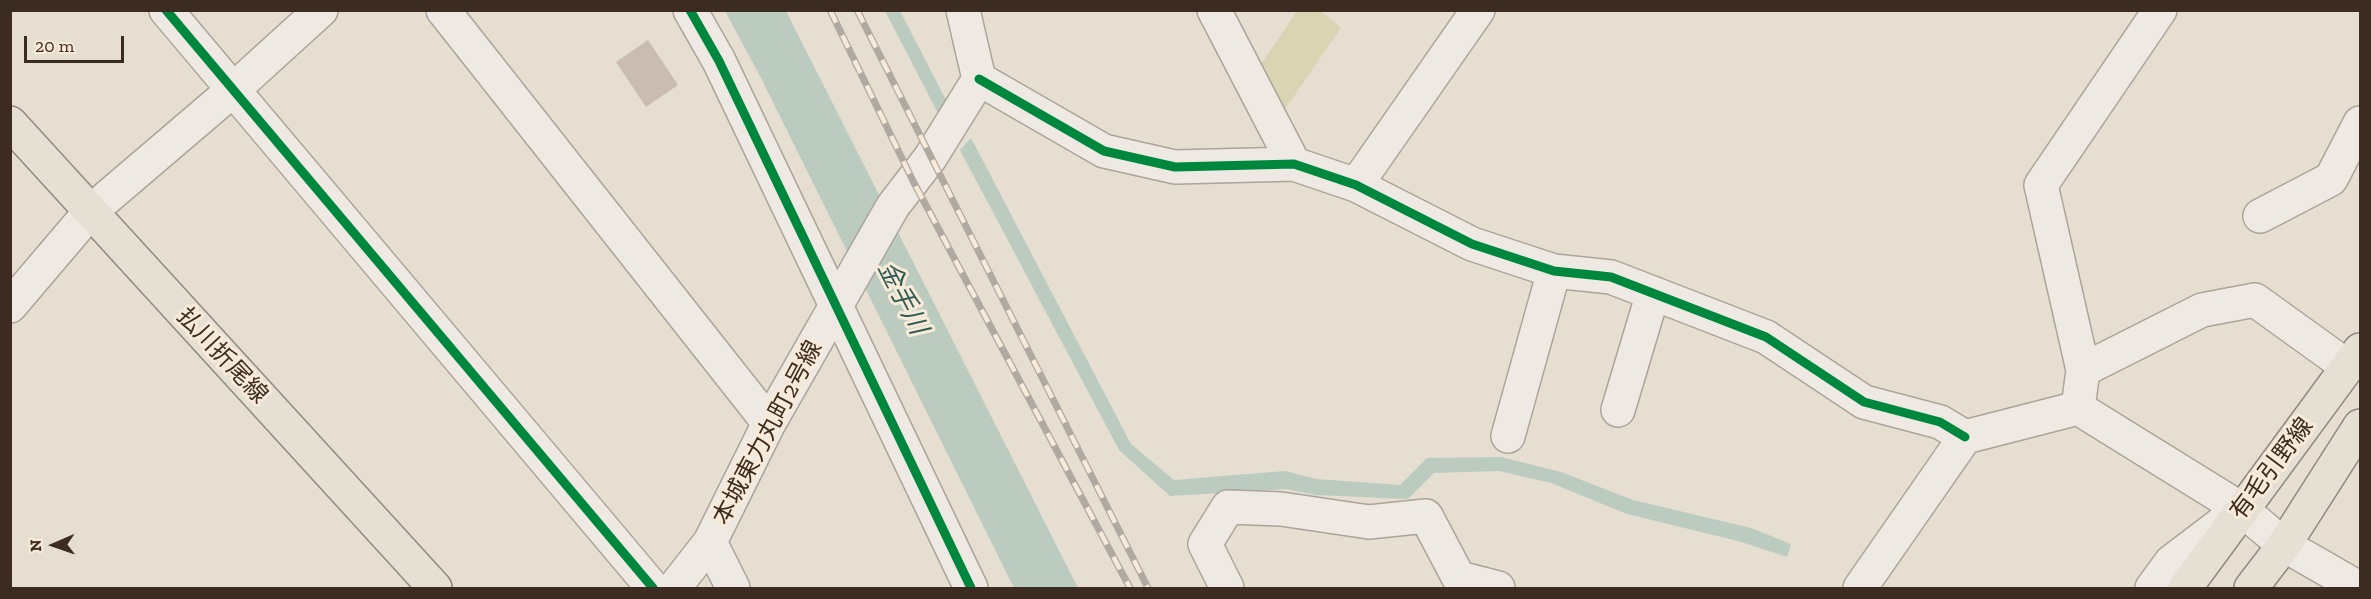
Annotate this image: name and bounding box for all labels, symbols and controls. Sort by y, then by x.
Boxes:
scale bar [27,24,128,62]
text: 20 m [35,35,74,57]
water label: 金手川 [870,256,934,340]
street label: 払川折尾線 [171,302,273,410]
street label: 本城東力丸町2号線 [707,336,829,530]
street label: 有毛引野線 [2224,412,2320,526]
north arrow [24,515,84,575]
text: N [26,539,45,552]

